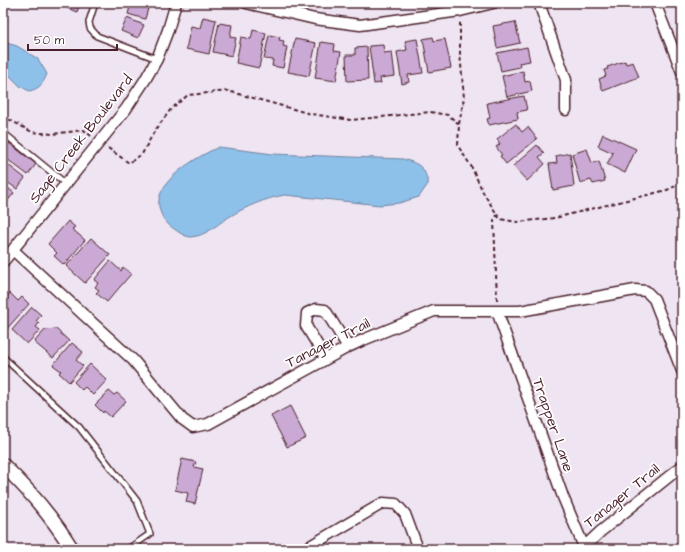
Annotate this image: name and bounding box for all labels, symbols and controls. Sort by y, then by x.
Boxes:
scale bar [28,26,117,52]
text: 50 m [34,32,65,49]
street label: Sage Creek Boulevard [24,70,139,208]
street label: Tanager Trail [282,313,374,374]
street label: Trapper Lane [527,375,579,475]
street label: Tanager Trail [580,459,665,534]

